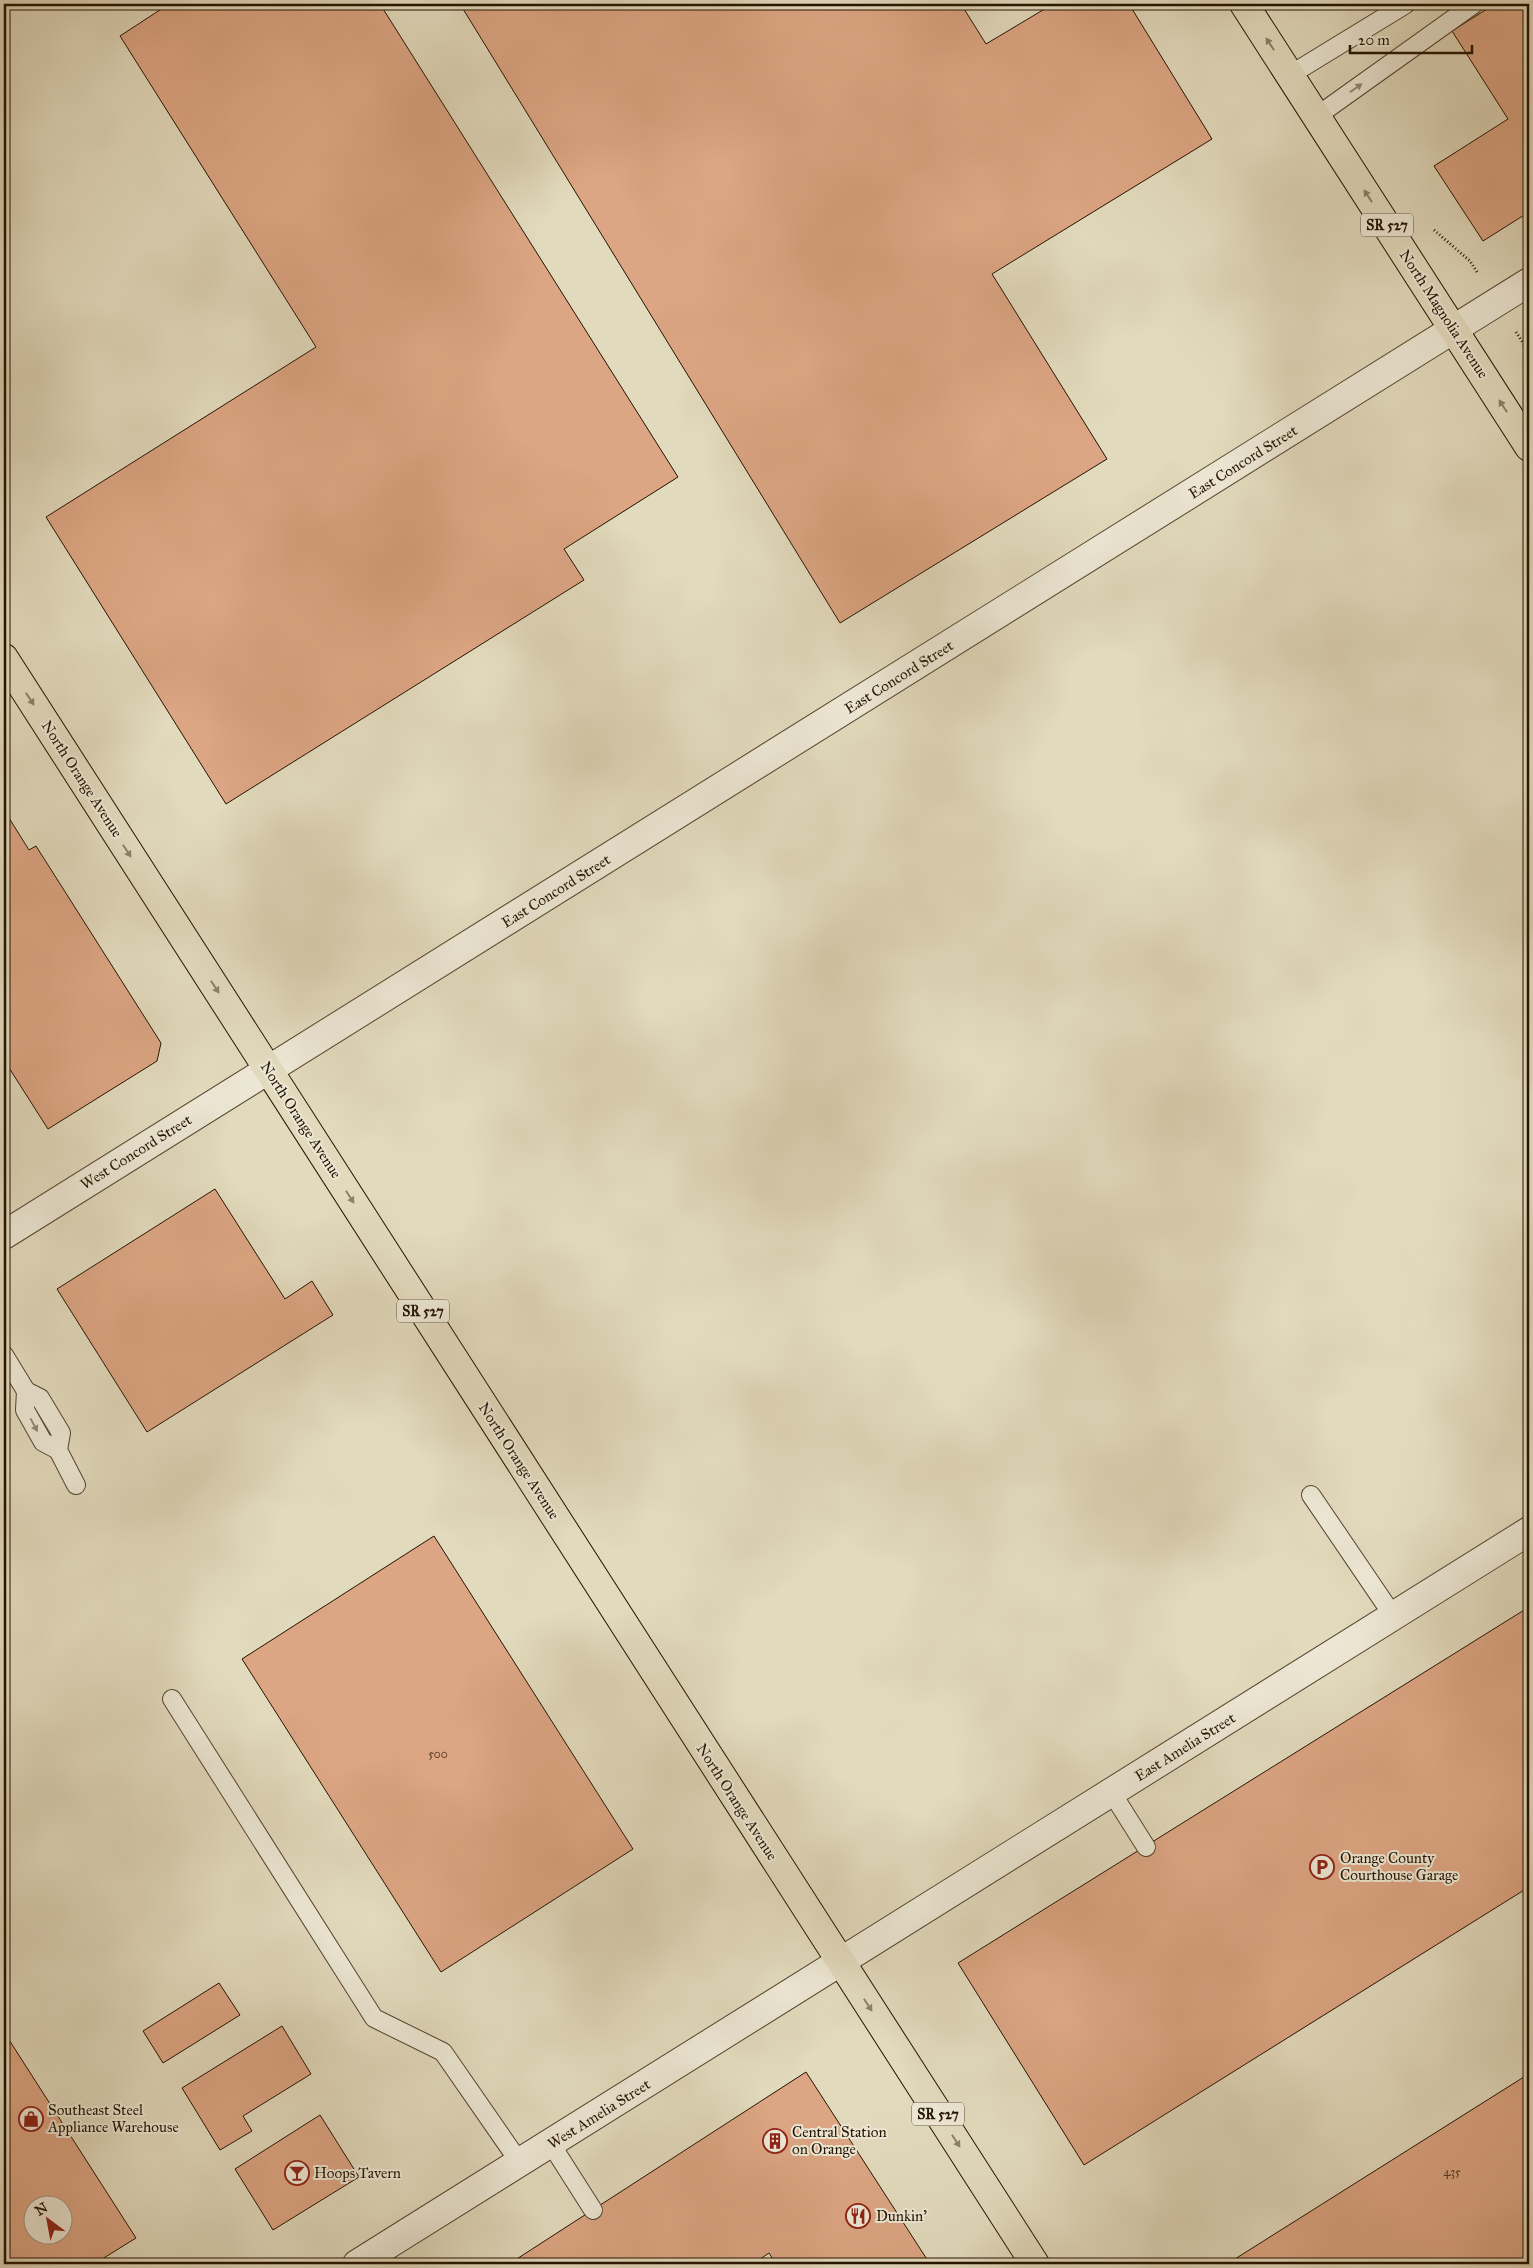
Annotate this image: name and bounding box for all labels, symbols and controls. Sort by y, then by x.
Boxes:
scale bar [1350,22,1473,54]
text: 20 m [1358,31,1390,49]
one-way arrow [1265,38,1275,51]
one-way arrow [1350,83,1363,93]
one-way arrow [1363,189,1372,202]
road number: SR 527 [1361,214,1413,236]
street label: North Magnolia Avenue [1396,246,1492,382]
one-way arrow [1498,399,1508,412]
street label: East Concord Street [1185,421,1301,503]
street label: East Concord Street [841,636,957,718]
one-way arrow [25,692,35,706]
street label: North Orange Avenue [38,717,126,841]
one-way arrow [123,844,132,857]
street label: East Concord Street [498,850,614,932]
one-way arrow [210,981,220,994]
street label: North Orange Avenue [257,1058,345,1182]
street label: West Concord Street [77,1110,195,1193]
one-way arrow [346,1191,355,1204]
road number: SR 527 [397,1300,449,1322]
street label: North Orange Avenue [475,1399,563,1523]
one-way arrow [29,1419,38,1432]
street label: East Amelia Street [1131,1709,1239,1785]
street label: North Orange Avenue [693,1740,781,1864]
house number: 500 [428,1747,448,1761]
place label: Orange County Courthouse Garage [1340,1849,1458,1884]
parking icon: Orange County Courthouse Garage [1309,1854,1335,1880]
one-way arrow [863,1998,872,2011]
street label: West Amelia Street [544,2075,654,2153]
place label: Southeast Steel Appliance Warehouse [47,2101,179,2136]
road number: SR 527 [912,2102,964,2126]
shop icon: Southeast Steel Appliance Warehouse [18,2106,44,2132]
place label: Central Station on Orange [792,2123,887,2158]
building icon: Central Station on Orange [762,2128,788,2154]
one-way arrow [951,2135,960,2148]
bar icon: Hoops Tavern [284,2160,310,2186]
place label: Hoops Tavern [314,2164,401,2182]
house number: 435 [1443,2165,1461,2179]
north arrow [22,2196,72,2246]
text: N [32,2199,51,2220]
restaurant icon: Dunkin' [845,2203,871,2229]
place label: Dunkin' [876,2207,927,2225]

